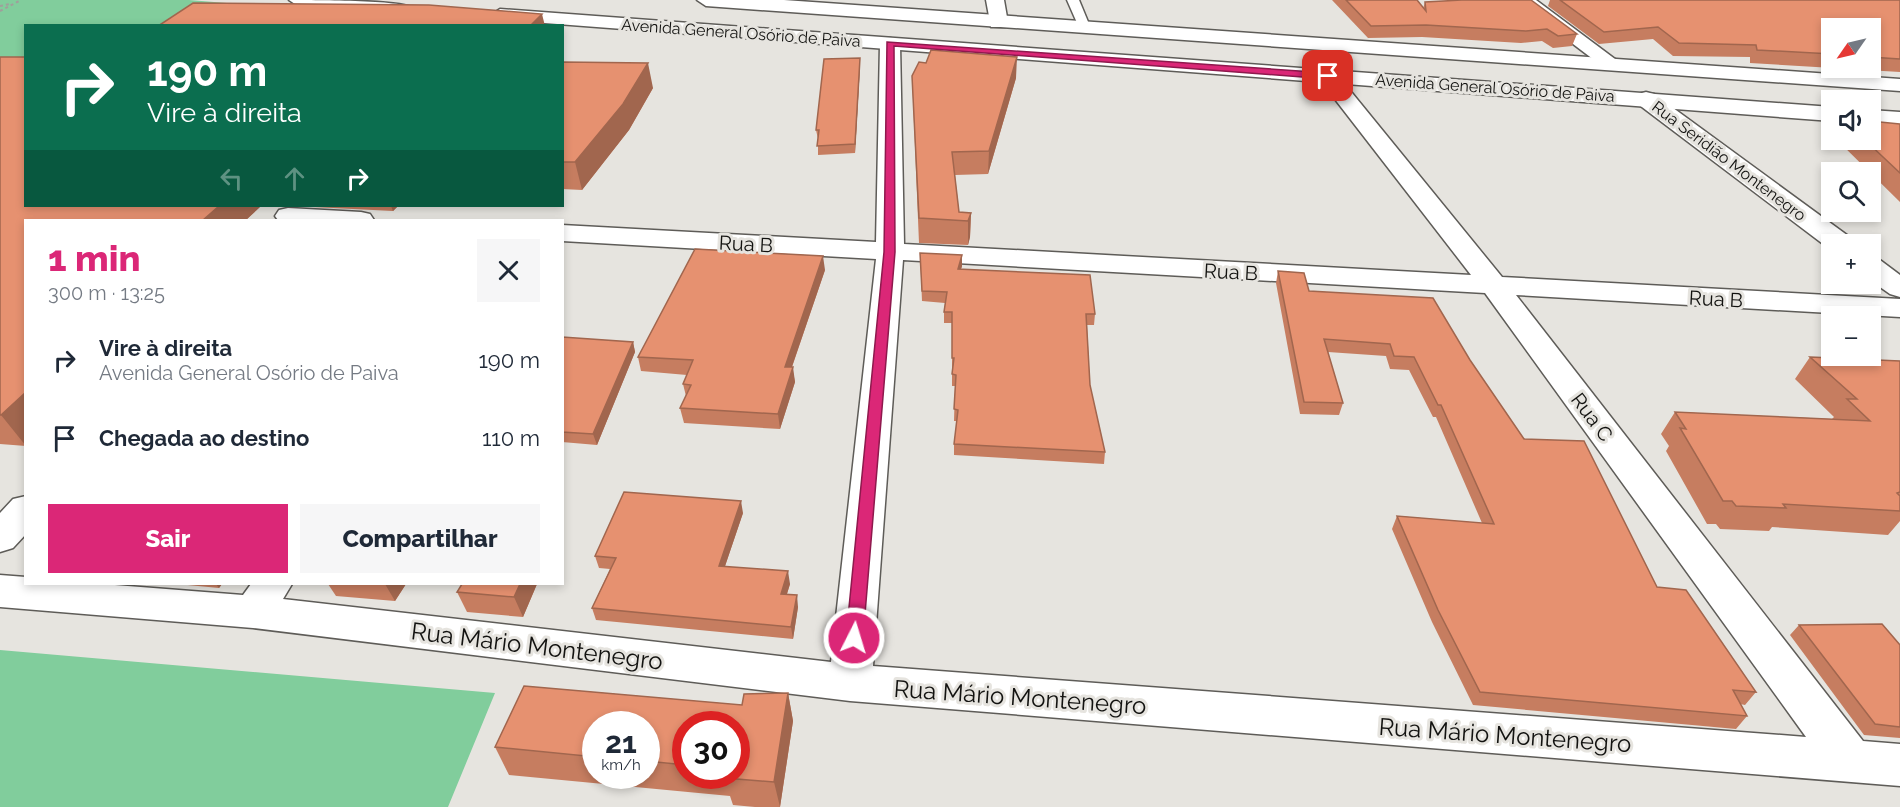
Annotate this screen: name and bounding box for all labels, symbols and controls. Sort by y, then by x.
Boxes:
street label: Avenida General Osório de Paiva [621,15,861,51]
north arrow [1821,18,1881,78]
map controls [1821,18,1881,366]
text: 190 m [147,47,267,96]
icon: right [48,48,126,126]
pin [1302,50,1353,101]
icon: arrive [1311,59,1344,92]
street label: Avenida General Osório de Paiva [1375,70,1615,106]
button: sound [1821,90,1881,150]
text: Vire à direita [147,97,302,128]
street label: Rua Seridião Montenegro [1648,97,1810,225]
icon: left [215,162,248,195]
icon: ahead [278,162,311,195]
icon: right [341,162,374,195]
button: search [1821,162,1881,222]
street label: Rua B [718,231,774,257]
button: + [1821,234,1881,294]
text: 1 min [48,237,140,279]
button: close [477,239,540,302]
street label: Rua B [1203,259,1259,285]
text: 300 m · 13:25 [48,281,165,305]
street label: Rua B [1688,286,1744,312]
button: − [1821,306,1881,366]
text: Vire à direita [99,335,232,361]
icon: right [48,344,81,377]
text: 190 m [478,347,540,373]
text: Avenida General Osório de Paiva [99,361,399,385]
street label: Rua C [1566,388,1618,446]
icon: arrive [48,422,81,455]
text: Chegada ao destino [99,425,309,451]
text: 110 m [482,425,540,451]
button: Sair [48,504,288,573]
button: Compartilhar [300,504,540,573]
position arrow [822,606,886,670]
street label: Rua Mário Montenegro [410,616,664,676]
street label: Rua Mário Montenegro [893,674,1147,720]
speed limit sign: 30 [672,711,750,789]
street label: Rua Mário Montenegro [1378,712,1632,758]
text: 21 [605,725,637,760]
text: km/h [601,756,641,774]

